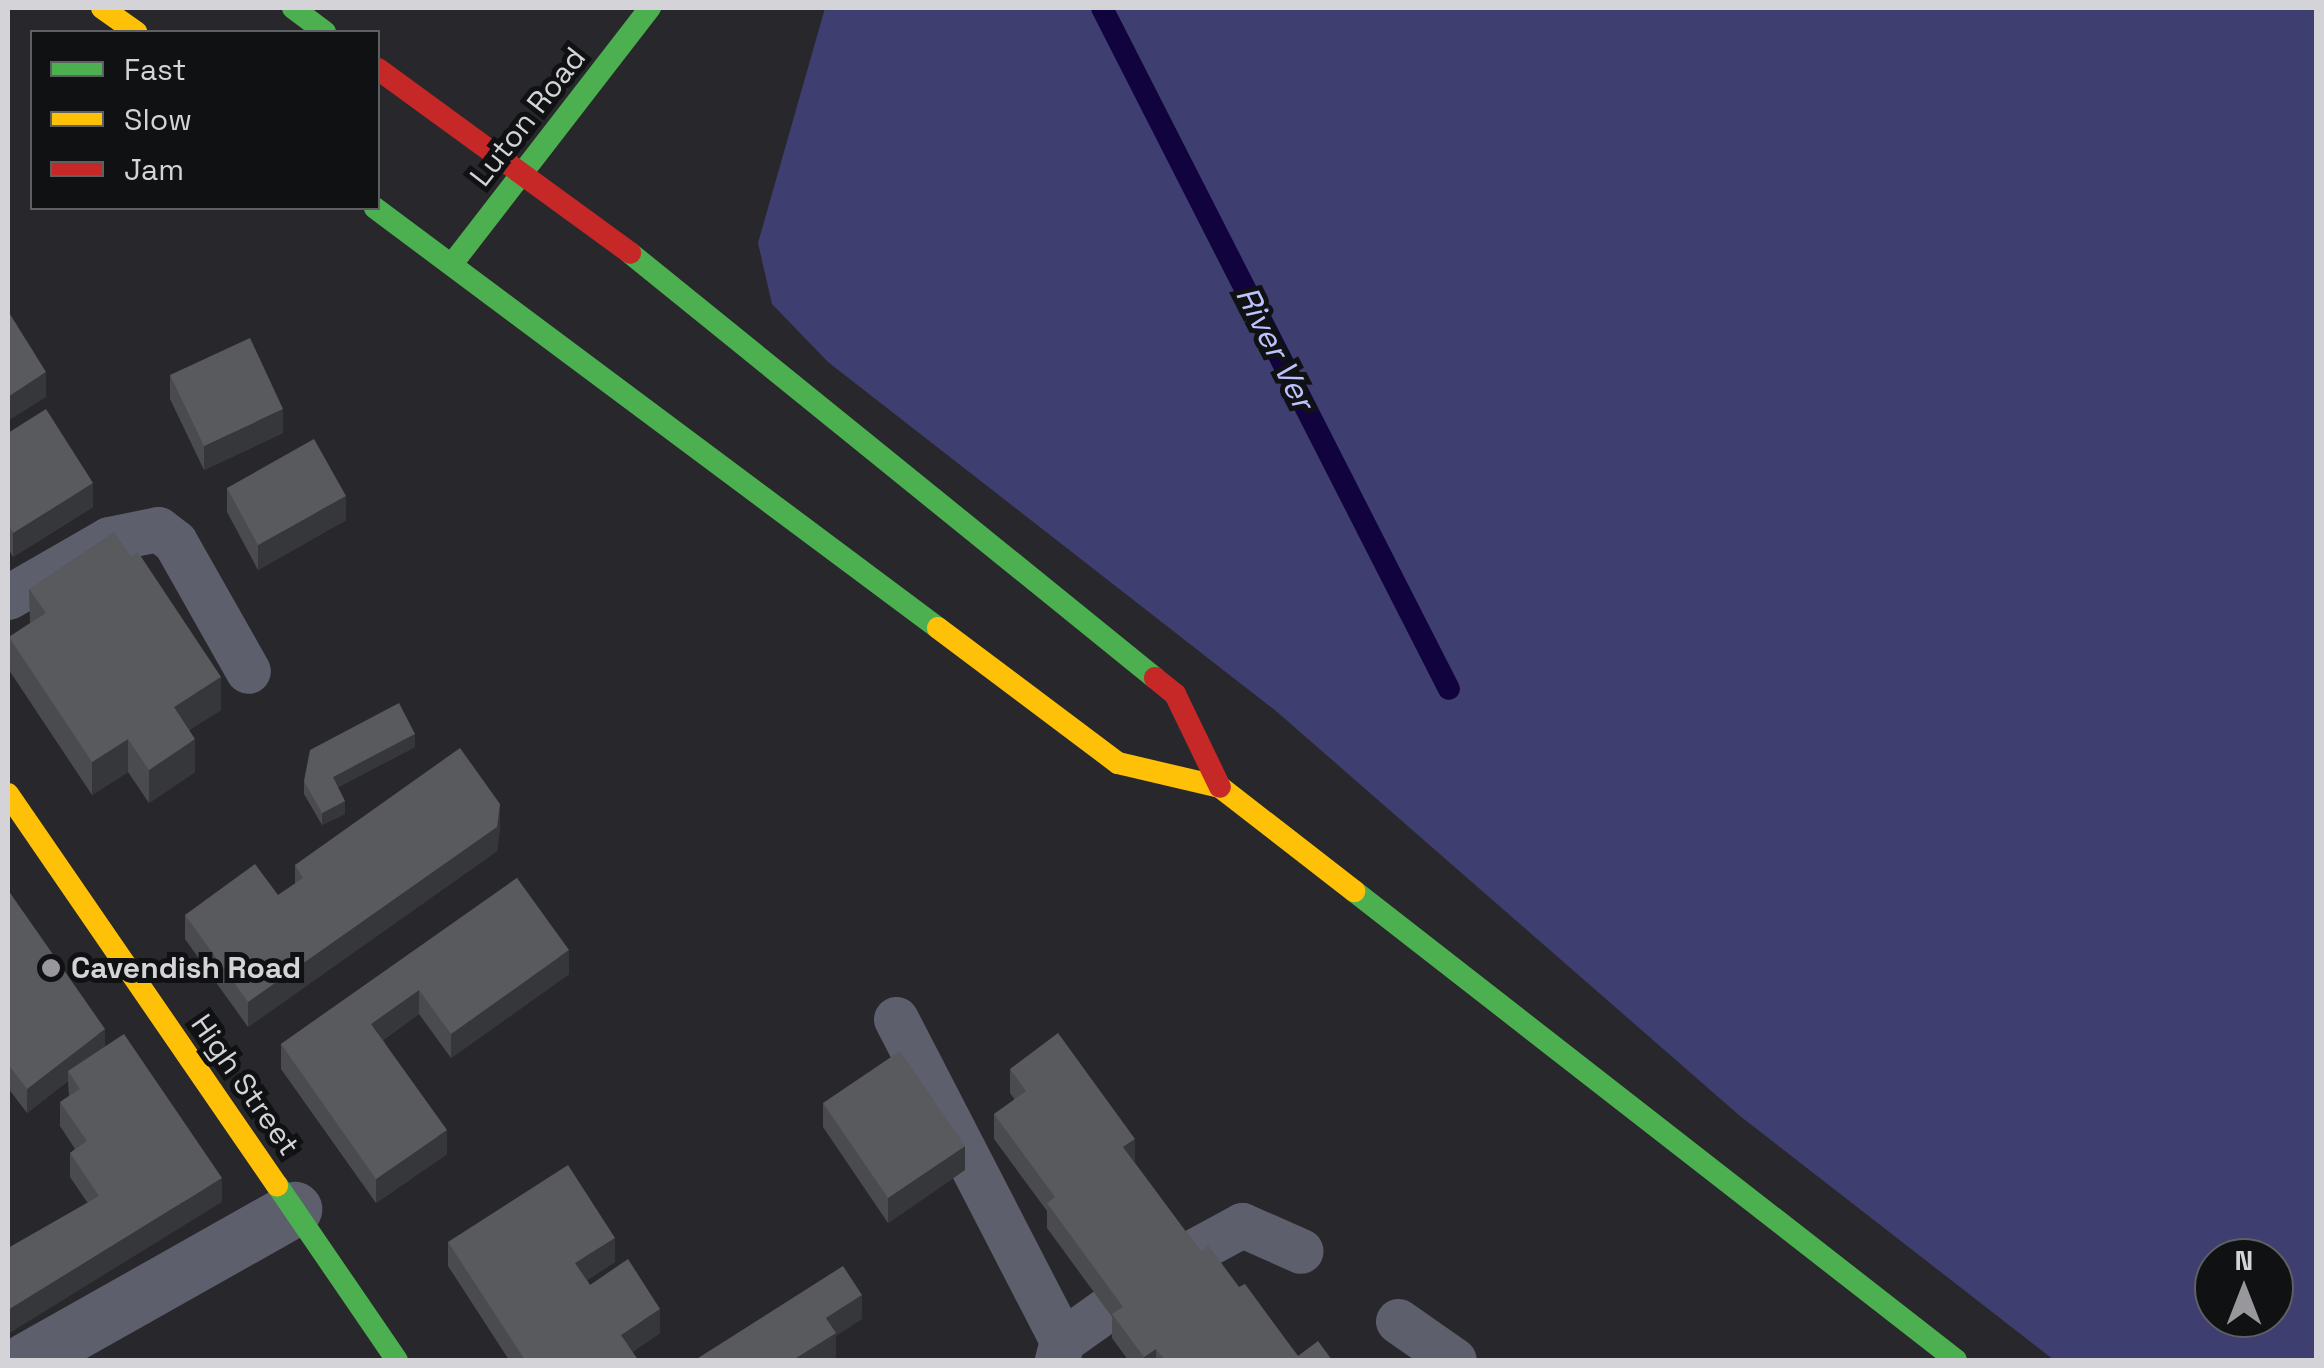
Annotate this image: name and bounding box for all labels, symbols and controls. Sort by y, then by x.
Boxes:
legend [30,30,380,210]
street label: Luton Road [463,40,593,194]
text: Fast [124,50,186,89]
text: Slow [124,100,192,139]
text: Jam [124,150,184,189]
water label: River Ver [1228,280,1322,416]
place label: Cavendish Road [71,950,301,986]
marker: Cavendish Road [40,957,62,979]
street label: High Street [183,1007,307,1163]
north arrow [2194,1238,2294,1338]
text: N [2235,1242,2253,1278]

